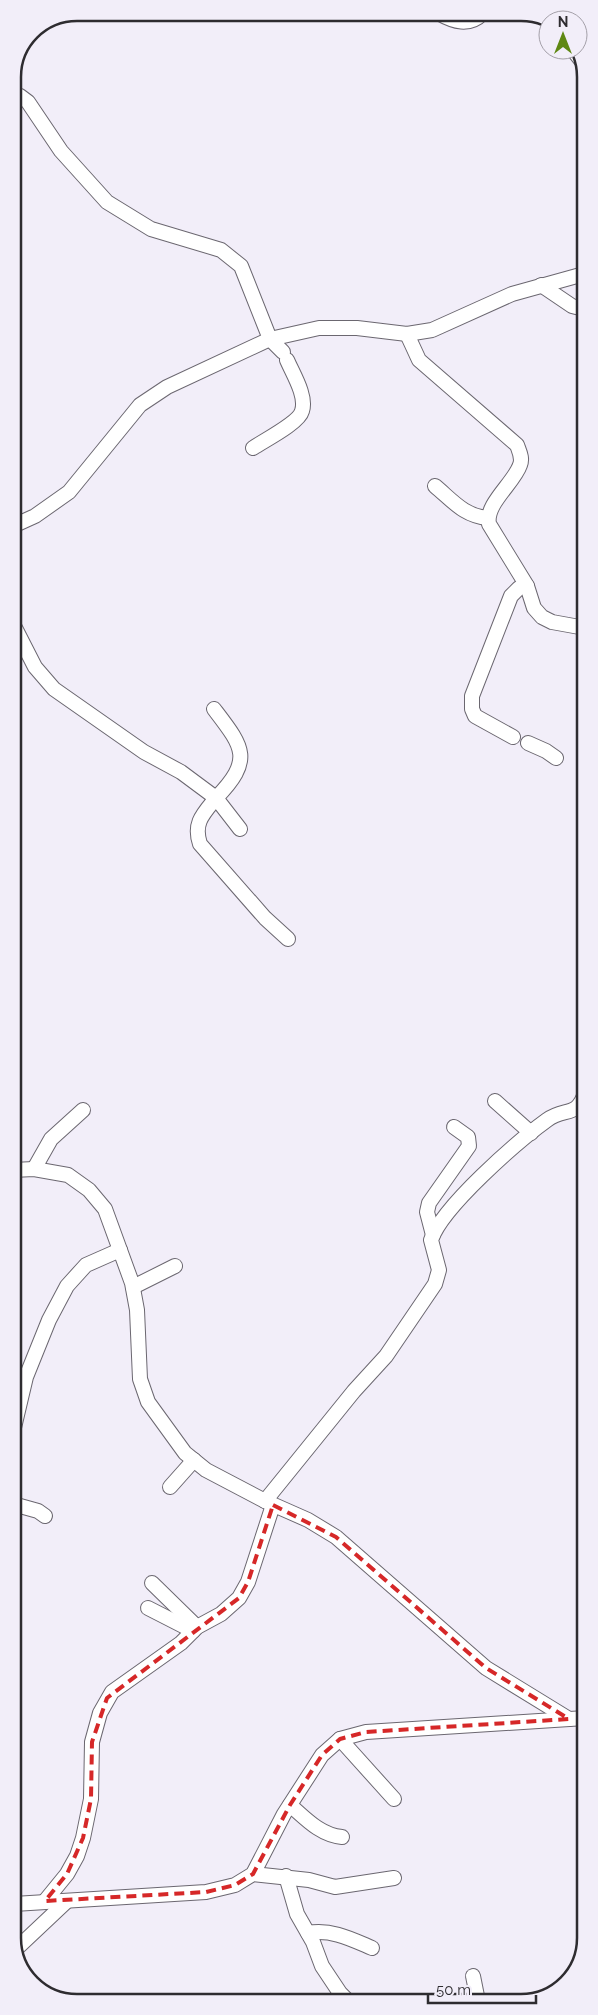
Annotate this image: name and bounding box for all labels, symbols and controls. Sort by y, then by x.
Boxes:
north arrow [538,10,588,60]
text: N [558,14,568,30]
scale bar [428,1972,536,2004]
text: 50 m [436,1981,471,1999]

